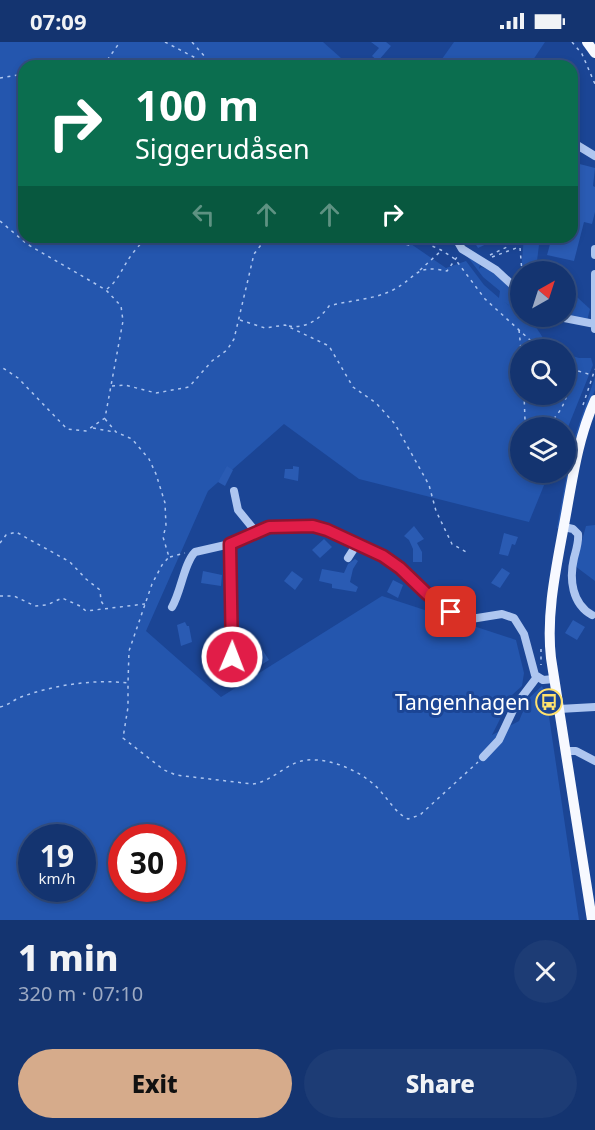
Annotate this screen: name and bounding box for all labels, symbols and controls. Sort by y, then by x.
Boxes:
text: 07:09 [30,6,87,36]
text: 100 m [135,76,259,133]
icon: right [36,84,114,162]
text: Siggerudåsen [135,130,310,167]
icon: left [187,198,220,231]
icon: ahead [250,198,283,231]
icon: ahead [313,198,346,231]
icon: right [376,198,409,231]
north arrow [510,261,576,327]
map controls [510,261,576,483]
button: search [510,339,576,405]
button: layers [510,417,576,483]
pin [425,586,476,637]
icon: arrive [434,595,467,628]
position arrow [200,625,264,689]
bus stop icon: Tangenhagen [534,687,564,717]
place label: Tangenhagen [395,688,530,716]
speed limit sign: 30 [108,824,186,902]
text: 19 [40,835,74,876]
text: km/h [39,868,75,888]
text: 1 min [18,933,119,982]
button: close [514,940,577,1003]
text: 320 m · 07:10 [18,980,143,1007]
button: Exit [18,1049,292,1118]
button: Share [304,1049,577,1118]

